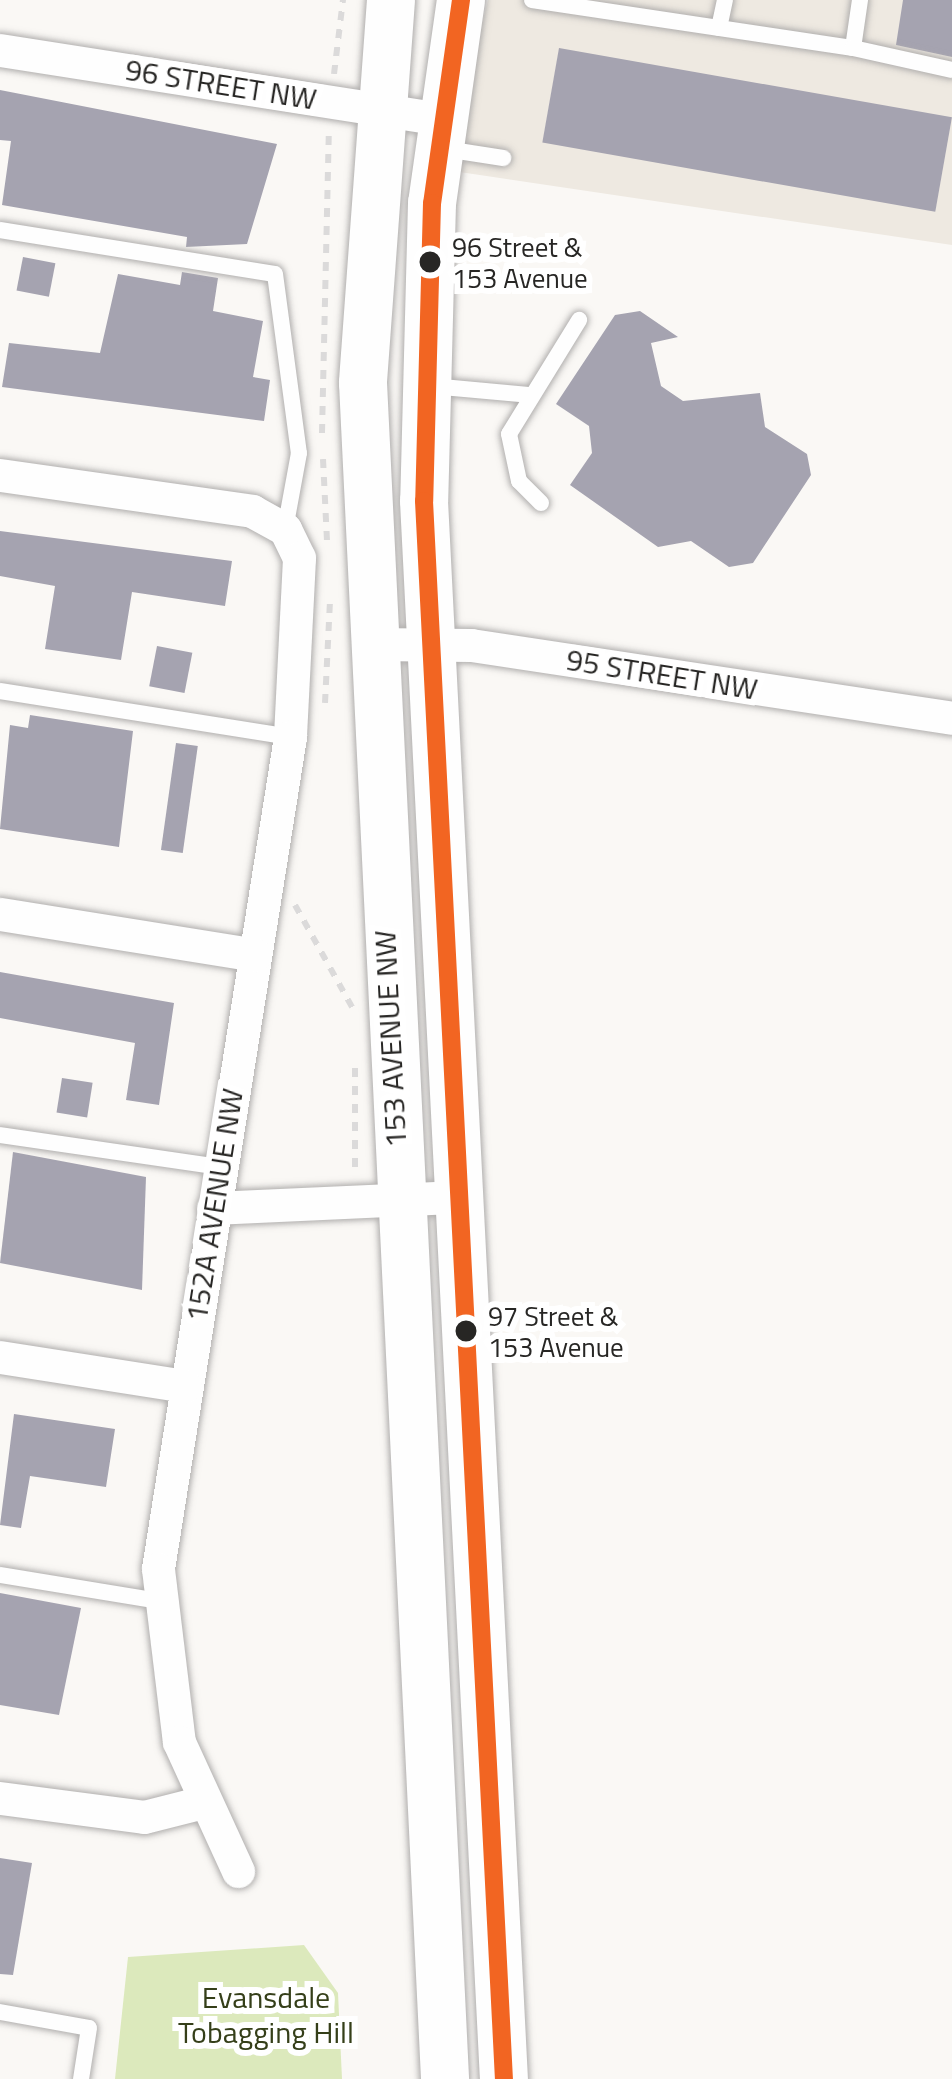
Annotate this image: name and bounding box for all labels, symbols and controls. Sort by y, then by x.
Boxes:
street label: 96 STREET NW [123,51,319,117]
place label: 96 Street & 153 Avenue [452,230,588,293]
marker: 96 Street & 153 Avenue [419,251,441,273]
street label: 95 STREET NW [564,641,760,707]
street label: 153 AVENUE NW [366,929,414,1149]
street label: 152A AVENUE NW [178,1086,250,1324]
place label: 97 Street & 153 Avenue [488,1299,624,1362]
marker: 97 Street & 153 Avenue [455,1320,477,1342]
park label: Evansdale Tobagging Hill [178,1979,354,2050]

